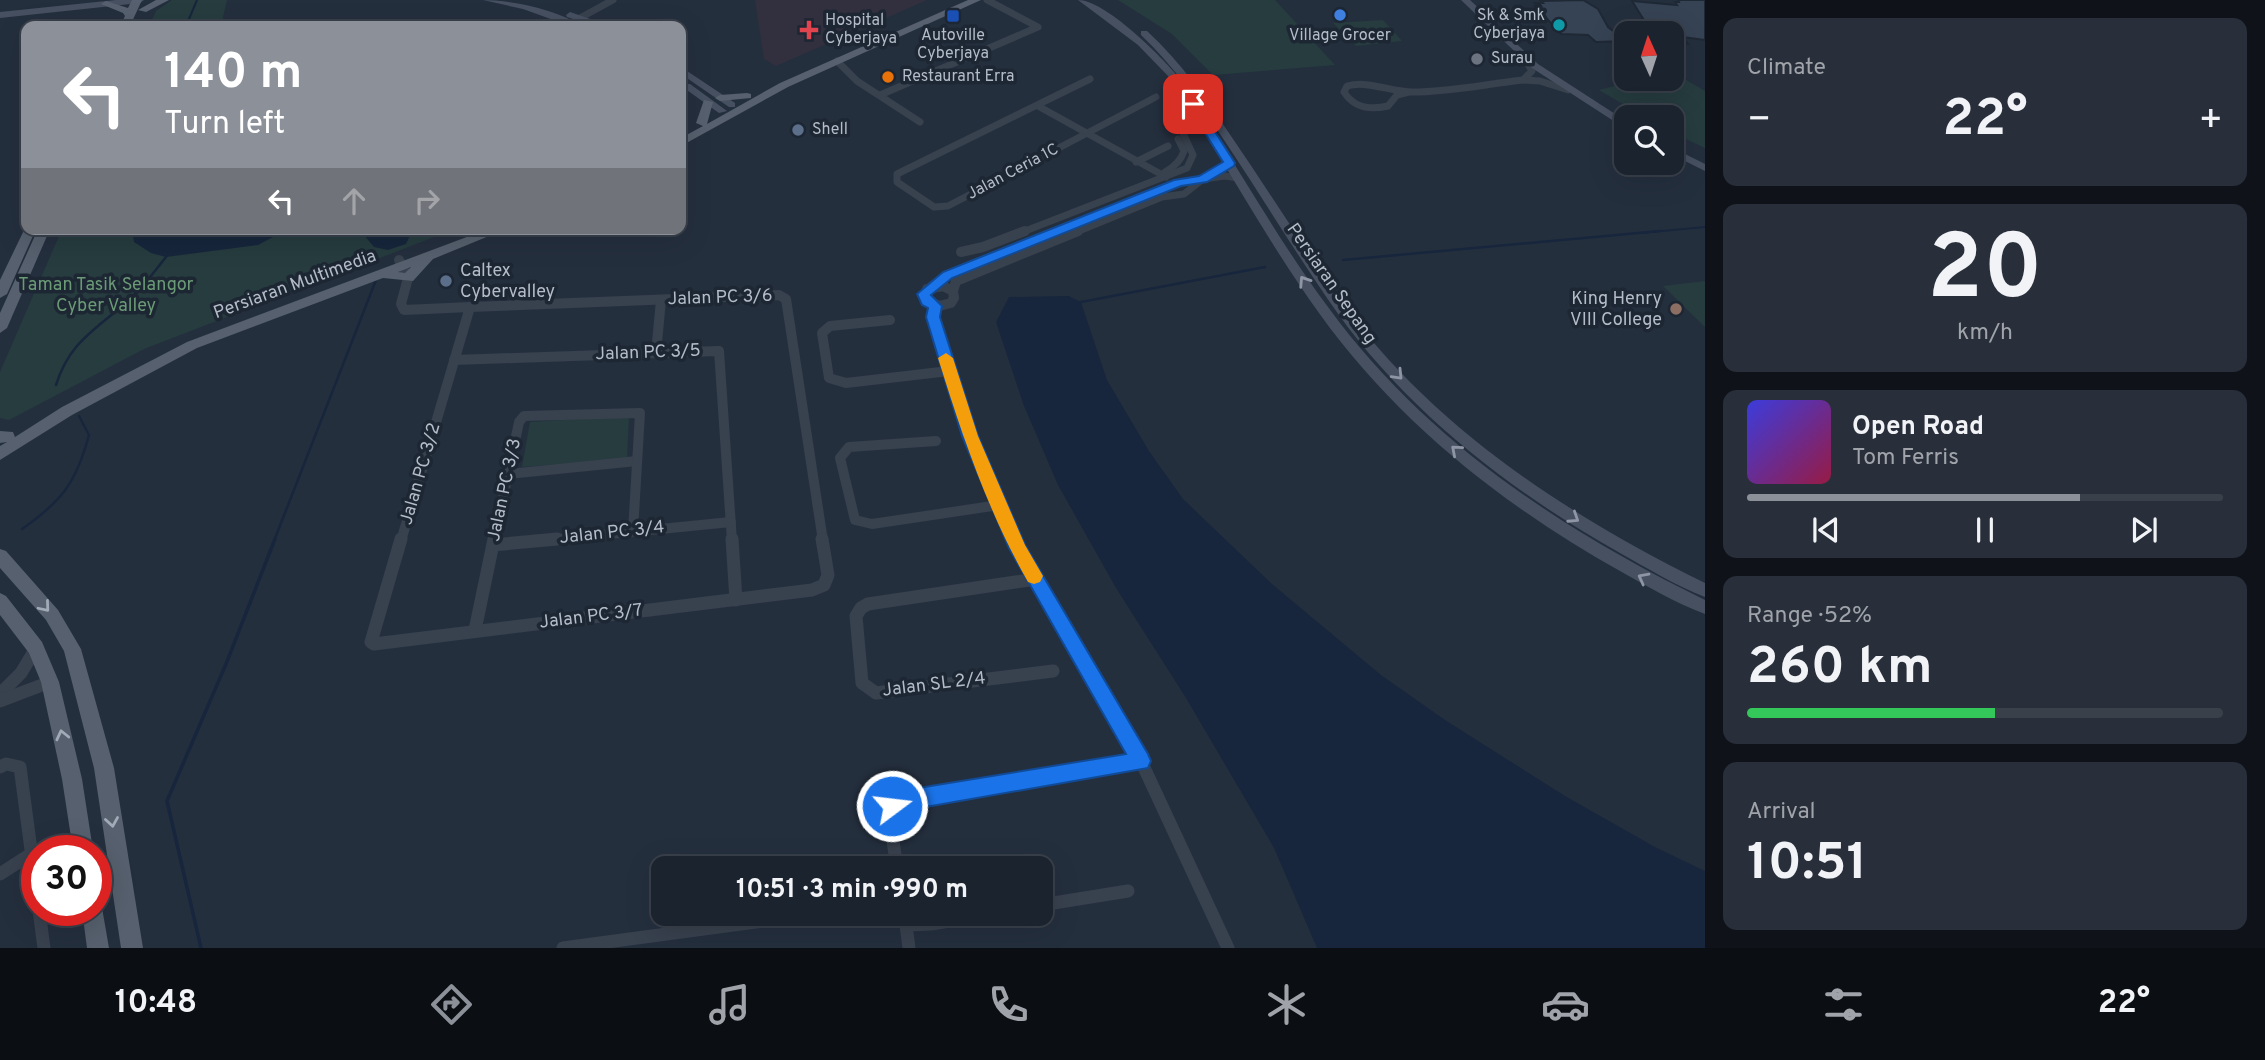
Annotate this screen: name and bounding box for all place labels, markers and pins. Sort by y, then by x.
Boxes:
place label: Sk & Smk Cyberjaya [1473,6,1545,44]
marker: Village Grocer [1332,7,1348,23]
marker: Autoville Cyberjaya [945,8,961,24]
place label: Hospital Cyberjaya [825,11,897,49]
marker: Sk & Smk Cyberjaya [1551,17,1567,33]
marker: Hospital Cyberjaya [799,20,819,40]
place label: Autoville Cyberjaya [917,26,989,64]
place label: Village Grocer [1289,26,1391,46]
place label: Surau [1491,49,1533,69]
marker: Surau [1469,51,1485,67]
place label: Restaurant Erra [902,67,1015,87]
marker: Restaurant Erra [880,69,896,85]
pin [1163,74,1223,134]
place label: Shell [812,120,848,140]
marker: Shell [790,122,806,138]
place label: Caltex Cybervalley [460,260,555,304]
marker: Caltex Cybervalley [438,273,454,289]
place label: King Henry VIII College [1570,288,1662,332]
marker: King Henry VIII College [1668,301,1684,317]

